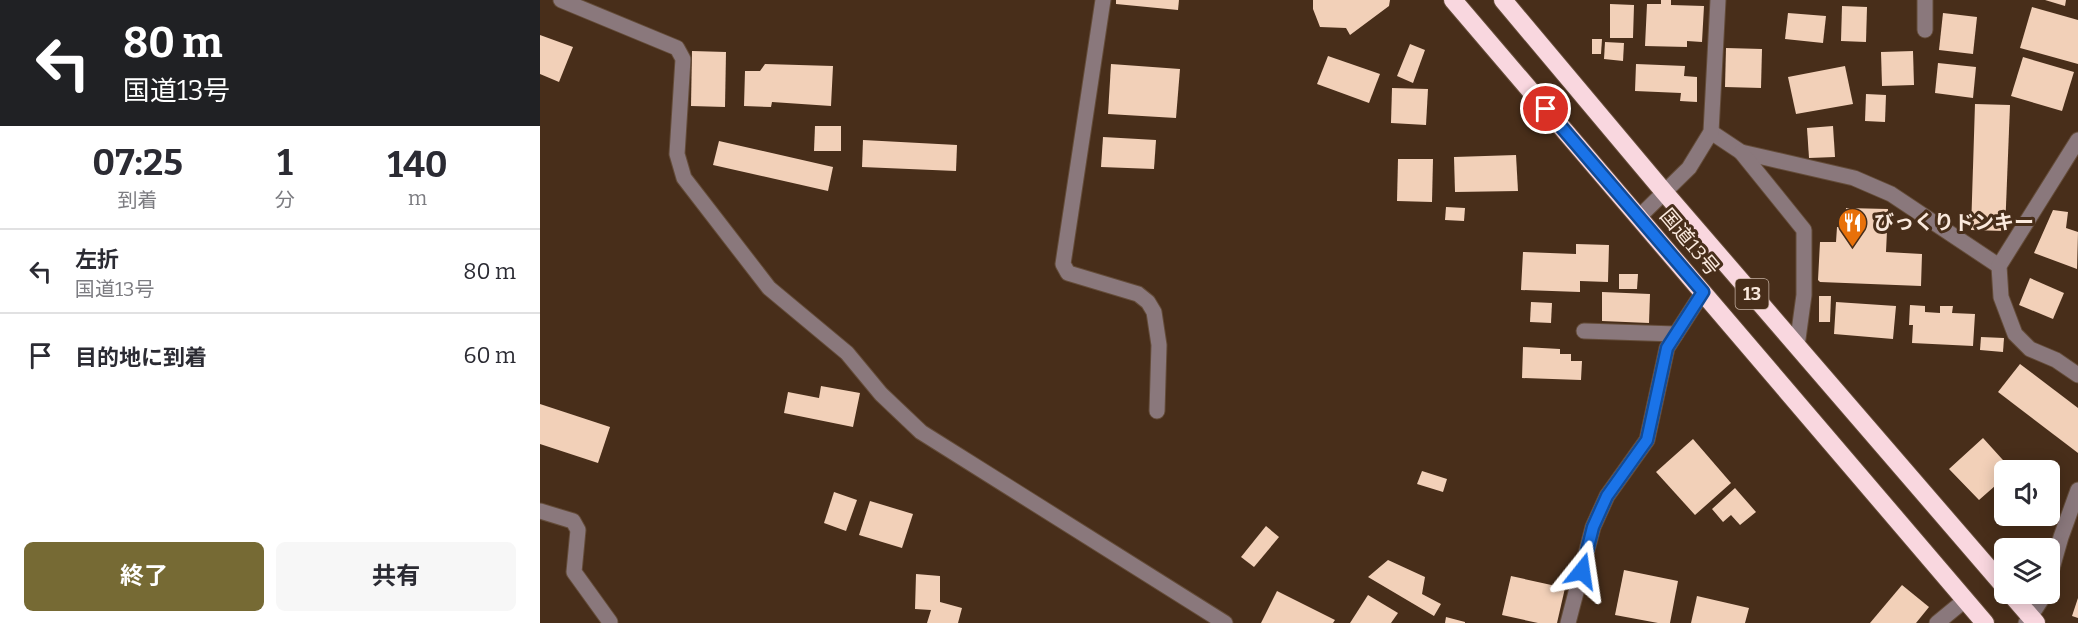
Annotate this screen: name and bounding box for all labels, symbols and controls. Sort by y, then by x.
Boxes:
text: 80 m [123,18,223,68]
icon: left [24,24,102,102]
text: 国道13号 [123,75,230,107]
pin [1520,83,1571,134]
icon: arrive [1529,92,1562,125]
text: 07:25 [92,141,183,185]
text: 1 [277,141,293,185]
text: 140 [387,143,448,187]
text: m [408,186,427,210]
text: 到着 [118,188,158,212]
text: 分 [275,188,295,212]
street label: 国道13号 [1655,204,1725,280]
restaurant icon: びっくりドンキー [1837,206,1869,248]
place label: びっくりドンキー [1874,210,2034,234]
text: 左折 [75,246,119,273]
icon: left [24,255,57,288]
text: 80 m [463,258,516,285]
text: 国道13号 [75,277,155,301]
road number: 13 [1736,279,1768,309]
icon: arrive [24,339,57,372]
text: 60 m [464,342,516,369]
text: 目的地に到着 [75,344,207,371]
map controls [1994,460,2060,604]
button: sound [1994,460,2060,526]
button: layers [1994,538,2060,604]
position arrow [1550,539,1614,603]
button: 終了 [24,542,264,611]
button: 共有 [276,542,516,611]

